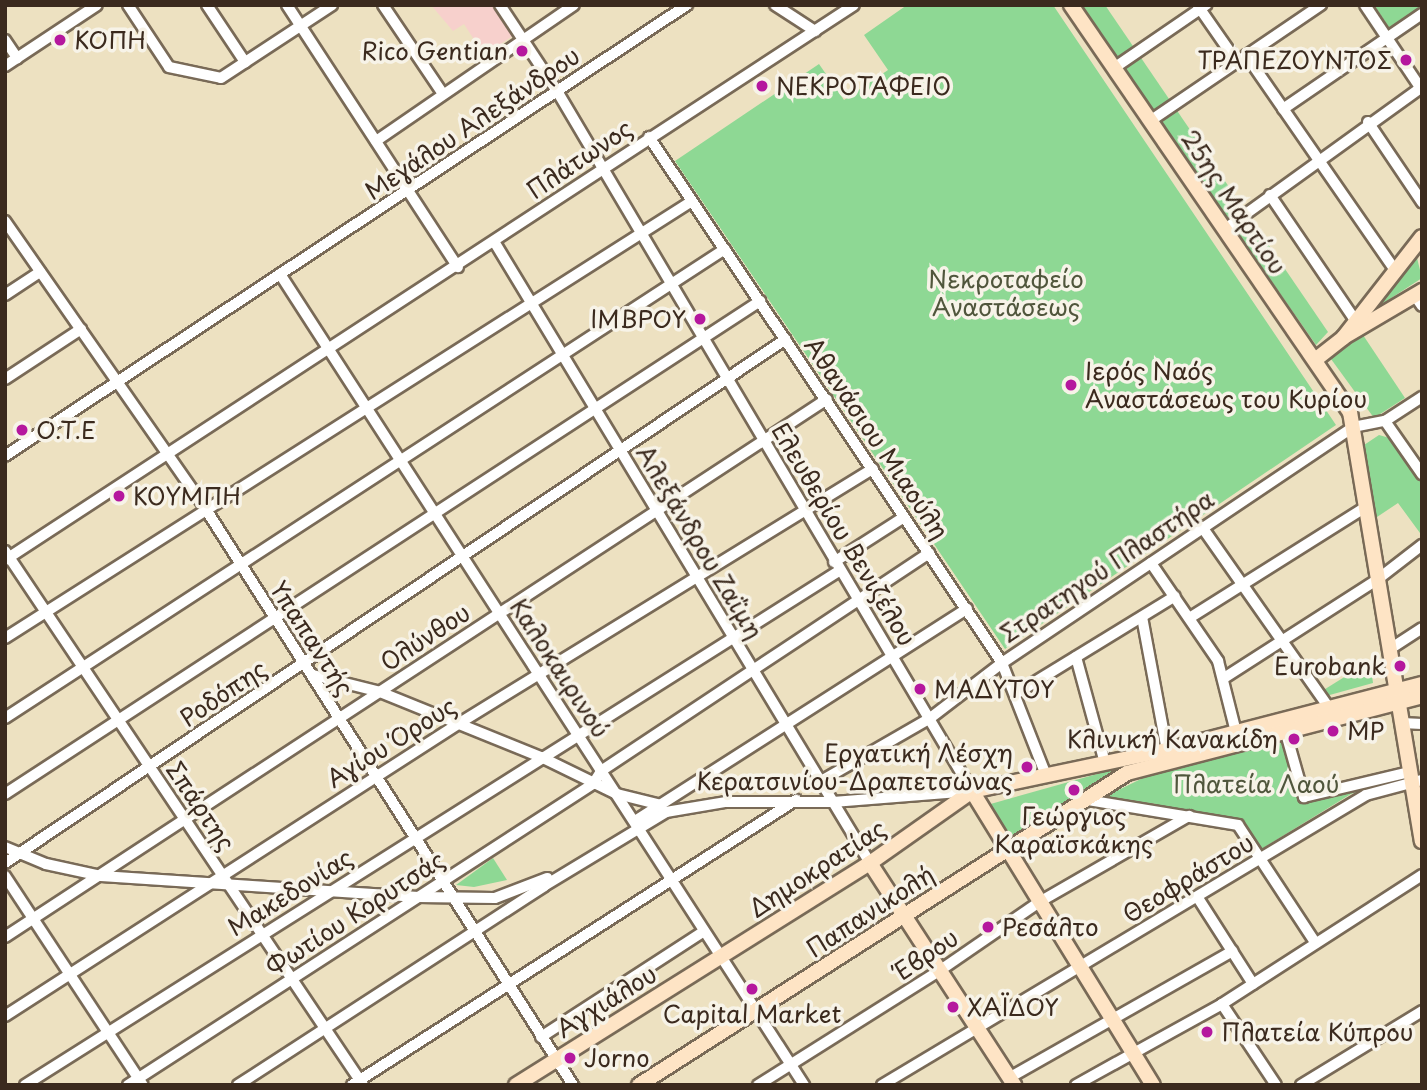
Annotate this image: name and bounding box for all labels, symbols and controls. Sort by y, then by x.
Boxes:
place label: ΚΟΠΗ [74,26,146,54]
marker: ΚΟΠΗ [52,32,68,48]
place label: Rico Gentian [360,37,508,65]
street label: Μεγάλου Αλεξάνδρου [359,40,585,206]
marker: Rico Gentian [514,43,530,59]
place label: ΤΡΑΠΕΖΟΥΝΤΟΣ [1197,46,1392,74]
marker: ΤΡΑΠΕΖΟΥΝΤΟΣ [1398,52,1414,68]
place label: ΝΕΚΡΟΤΑΦΕΙΟ [776,72,951,100]
marker: ΝΕΚΡΟΤΑΦΕΙΟ [754,78,770,94]
street label: Πλάτωνος [521,113,637,205]
street label: 25ης Μαρτίου [1175,125,1293,279]
park label: Νεκροταφείο Αναστάσεως [928,265,1084,321]
place label: ΙΜΒΡΟΥ [590,305,686,333]
marker: ΙΜΒΡΟΥ [692,311,708,327]
street label: Αθανάσιου Μιαούλη [799,332,955,544]
place label: Ιερός Ναός Αναστάσεως του Κυρίου [1085,357,1367,413]
marker: Ιερός Ναός Αναστάσεως του Κυρίου [1063,377,1079,393]
place label: Ο.Τ.Ε [36,416,96,444]
street label: Ελευθερίου Βενιζέλου [766,417,922,651]
marker: Ο.Τ.Ε [14,422,30,438]
street label: Αλεξάνδρου Ζαΐμη [631,440,769,644]
place label: ΚΟΥΜΠΗ [133,482,241,510]
street label: Στρατηγού Πλαστήρα [995,484,1219,648]
marker: ΚΟΥΜΠΗ [111,488,127,504]
street label: Υπαπαντής [264,575,360,701]
street label: Καλοκαιρινού [504,593,616,743]
street label: Ολύνθου [375,597,475,677]
place label: Eurobank [1274,652,1386,680]
street label: Ροδόπης [174,654,272,732]
marker: Eurobank [1392,658,1408,674]
place label: ΜΑΔΥΤΟΥ [934,675,1055,703]
marker: ΜΑΔΥΤΟΥ [912,681,928,697]
street label: Αγίου Όρους [321,691,461,793]
place label: MP [1347,717,1384,745]
marker: MP [1325,723,1341,739]
place label: Κλινική Κανακίδη [1068,725,1278,753]
marker: Κλινική Κανακίδη [1284,729,1304,749]
place label: Εργατική Λέσχη Κερατσινίου-Δραπετσώνας [696,739,1013,795]
street label: Σπάρτης [161,756,241,856]
marker: Εργατική Λέσχη Κερατσινίου-Δραπετσώνας [1019,759,1035,775]
park label: Πλατεία Λαού [1173,770,1339,798]
marker: Γεώργιος Καραϊσκάκης [1066,782,1082,798]
place label: Γεώργιος Καραϊσκάκης [995,802,1153,858]
street label: Δημοκρατίας [743,813,891,923]
street label: Θεοφράστου [1117,828,1259,928]
street label: Μακεδονίας [222,842,358,942]
street label: Φωτίου Κορυτσάς [260,845,450,981]
street label: Παπανικολή [801,859,939,963]
place label: Ρεσάλτο [1002,913,1099,941]
marker: Ρεσάλτο [980,919,996,935]
street label: Έβρου [889,922,963,986]
street label: Αγχιάλου [550,959,662,1043]
marker: Capital Market [744,981,760,997]
place label: ΧΑΪΔΟΥ [967,993,1059,1021]
marker: ΧΑΪΔΟΥ [945,999,961,1015]
place label: Capital Market [663,1000,841,1028]
place label: Πλατεία Κύπρου [1221,1018,1413,1046]
marker: Πλατεία Κύπρου [1199,1024,1215,1040]
place label: Jorno [584,1044,650,1072]
marker: Jorno [562,1050,578,1066]

